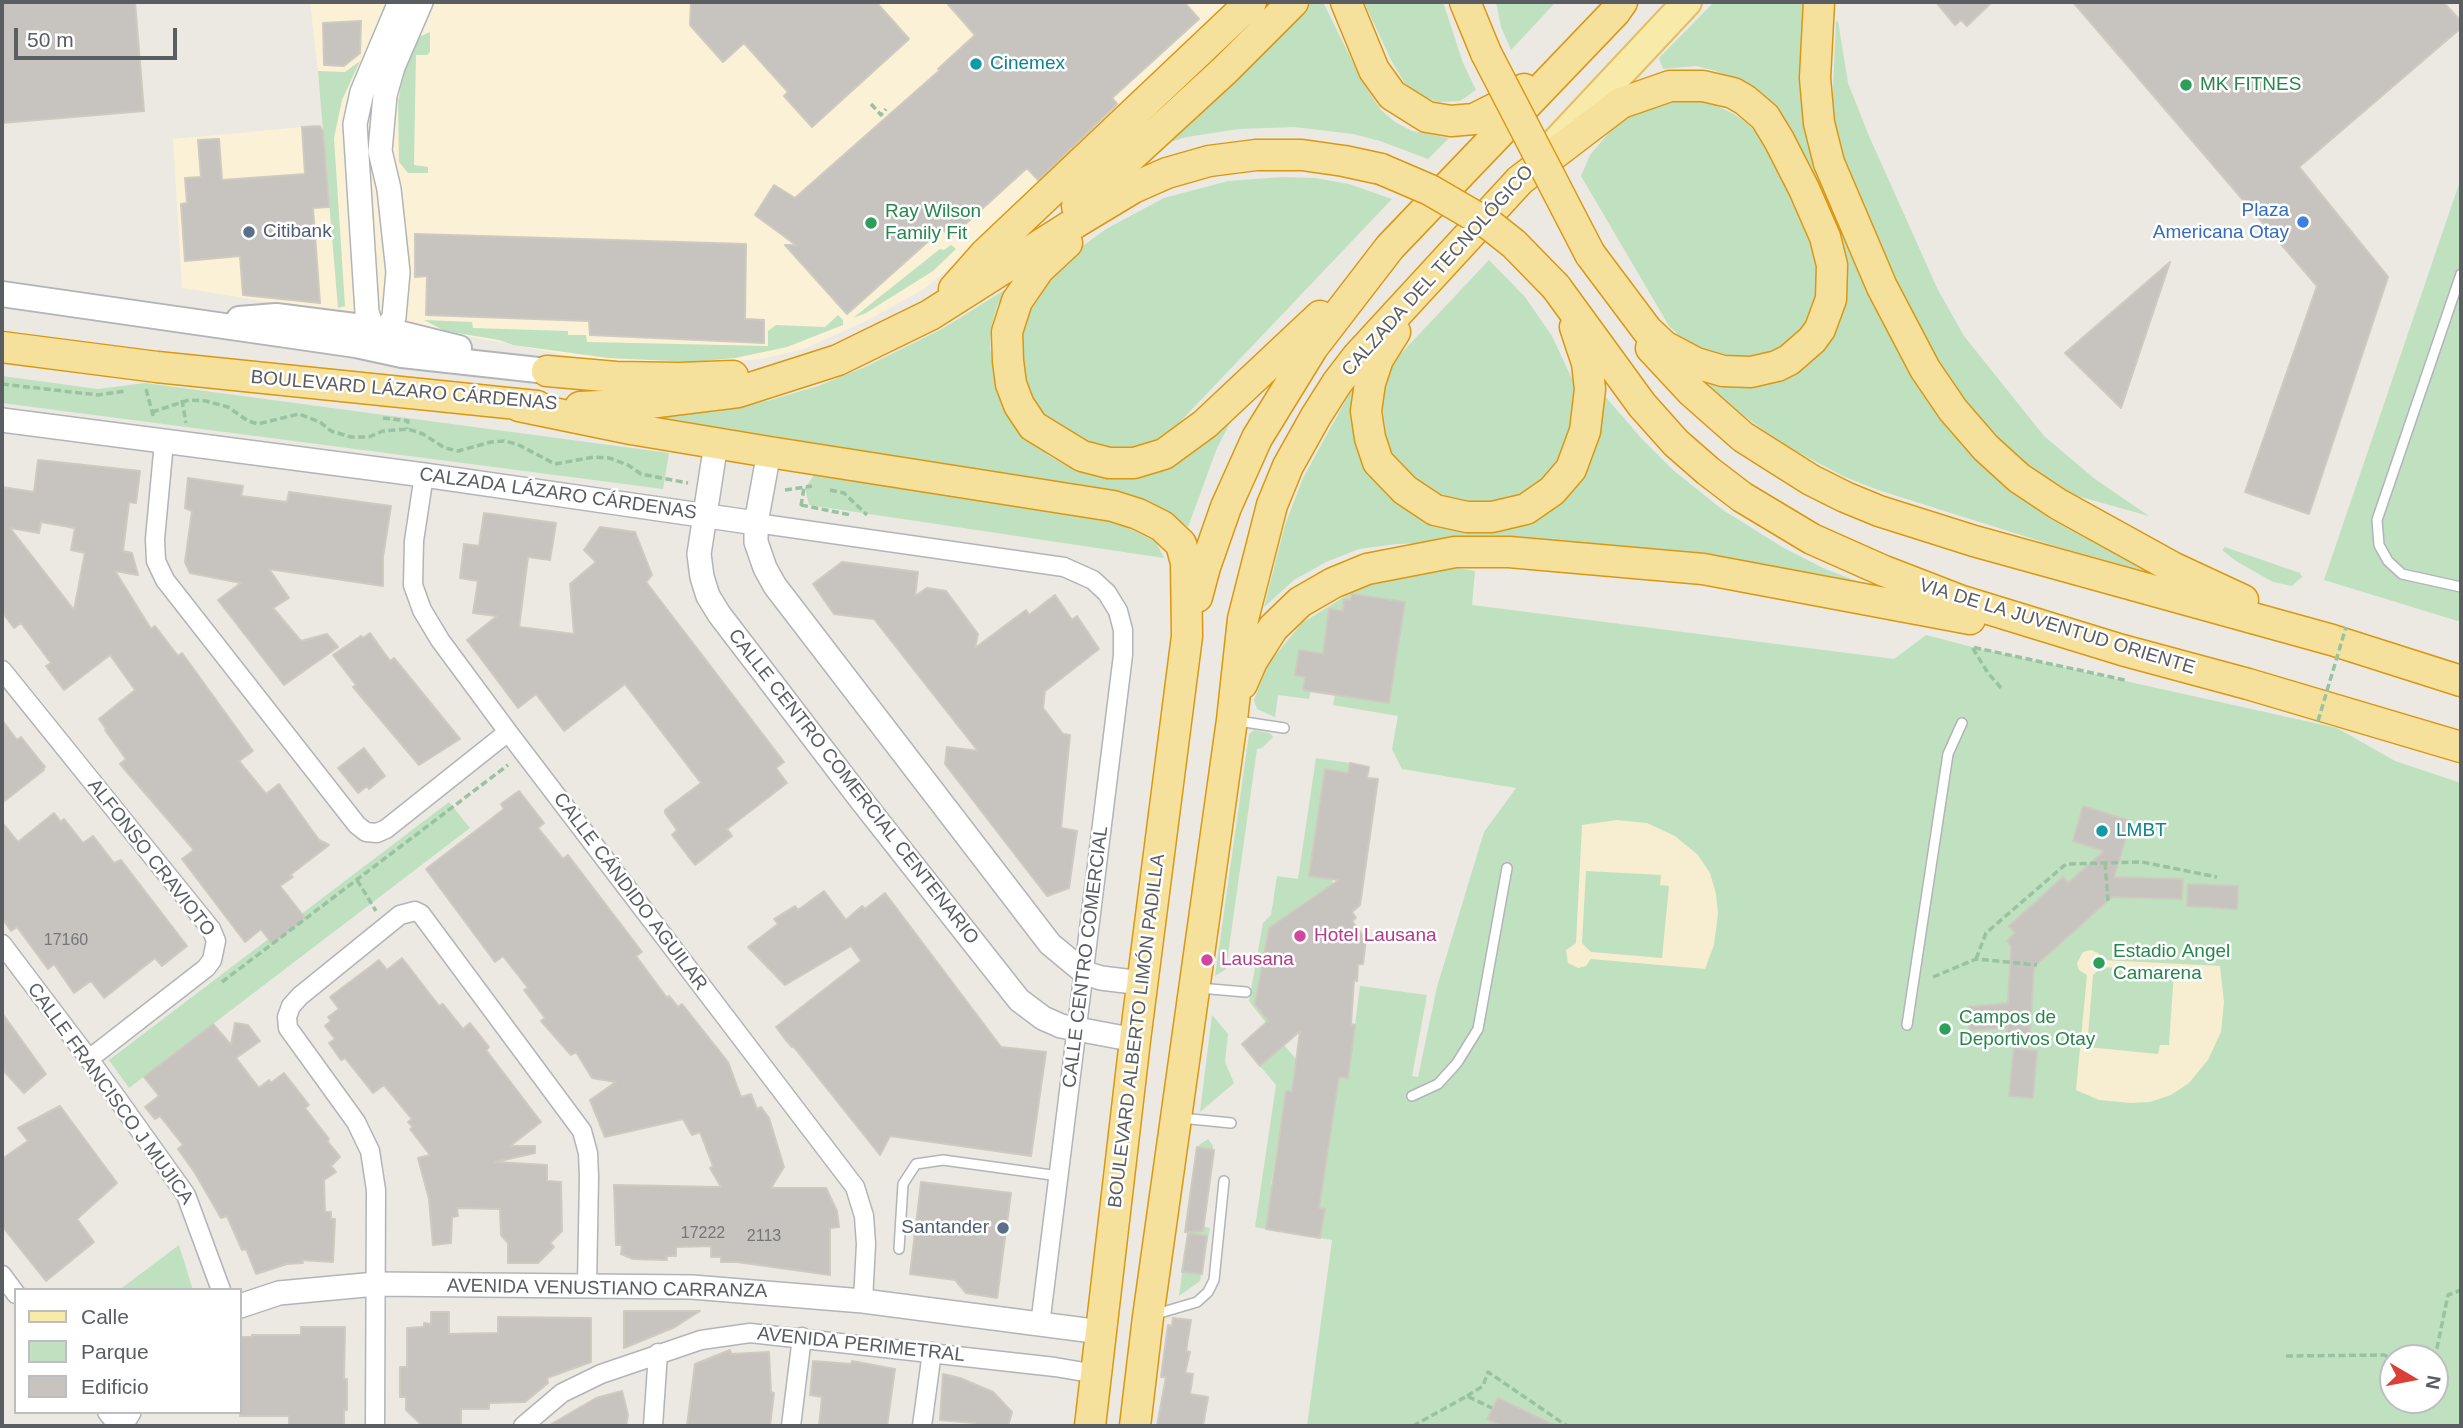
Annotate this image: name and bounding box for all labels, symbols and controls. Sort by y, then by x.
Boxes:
scale bar [18,14,180,58]
text: 50 m [27,28,74,51]
place label: Cinemex [990,53,1065,75]
marker: Cinemex [968,56,984,72]
place label: MK FITNES [2200,74,2301,96]
marker: MK FITNES [2178,77,2194,93]
street label: CALZADA DEL TECNOLÓGICO [1337,161,1539,381]
place label: Plaza Americana Otay [2153,200,2289,244]
place label: Ray Wilson Family Fit [885,201,981,245]
marker: Plaza Americana Otay [2295,214,2311,230]
marker: Ray Wilson Family Fit [863,215,879,231]
place label: Citibank [263,221,332,243]
marker: Citibank [241,224,257,240]
street label: BOULEVARD LÁZARO CÁRDENAS [250,366,558,416]
street label: CALZADA LÁZARO CÁRDENAS [418,463,698,525]
street label: VIA DE LA JUVENTUD ORIENTE [1916,574,2198,680]
street label: CALLE CENTRO COMERCIAL CENTENARIO [723,625,983,949]
street label: ALFONSO CRAVIOTO [82,775,220,941]
street label: CALLE CÁNDIDO AGUILAR [548,789,712,995]
place label: LMBT [2116,820,2167,842]
marker: LMBT [2094,823,2110,839]
street label: CALLE CENTRO COMERCIAL [1059,825,1113,1089]
street label: BOULEVARD ALBERTO LIMÓN PADILLA [1104,853,1170,1209]
place label: Hotel Lausana [1314,925,1437,947]
marker: Hotel Lausana [1292,928,1308,944]
house number: 17160 [44,931,88,951]
place label: Estadio Angel Camarena [2113,941,2230,985]
place label: Lausana [1221,949,1294,971]
marker: Lausana [1199,952,1215,968]
marker: Estadio Angel Camarena [2091,955,2107,971]
street label: CALLE FRANCISCO J MUJICA [22,979,198,1209]
place label: Campos de Deportivos Otay [1959,1007,2095,1051]
marker: Campos de Deportivos Otay [1937,1021,1953,1037]
place label: Santander [901,1217,989,1239]
marker: Santander [995,1220,1011,1236]
house number: 17222 [681,1224,725,1244]
house number: 2113 [747,1227,781,1247]
street label: AVENIDA VENUSTIANO CARRANZA [447,1275,767,1303]
legend [14,1288,242,1414]
text: Calle [81,1305,129,1328]
street label: AVENIDA PERIMETRAL [756,1323,966,1367]
text: Parque [81,1340,149,1363]
north arrow [2379,1344,2449,1414]
text: N [2422,1374,2445,1391]
text: Edificio [81,1375,149,1398]

